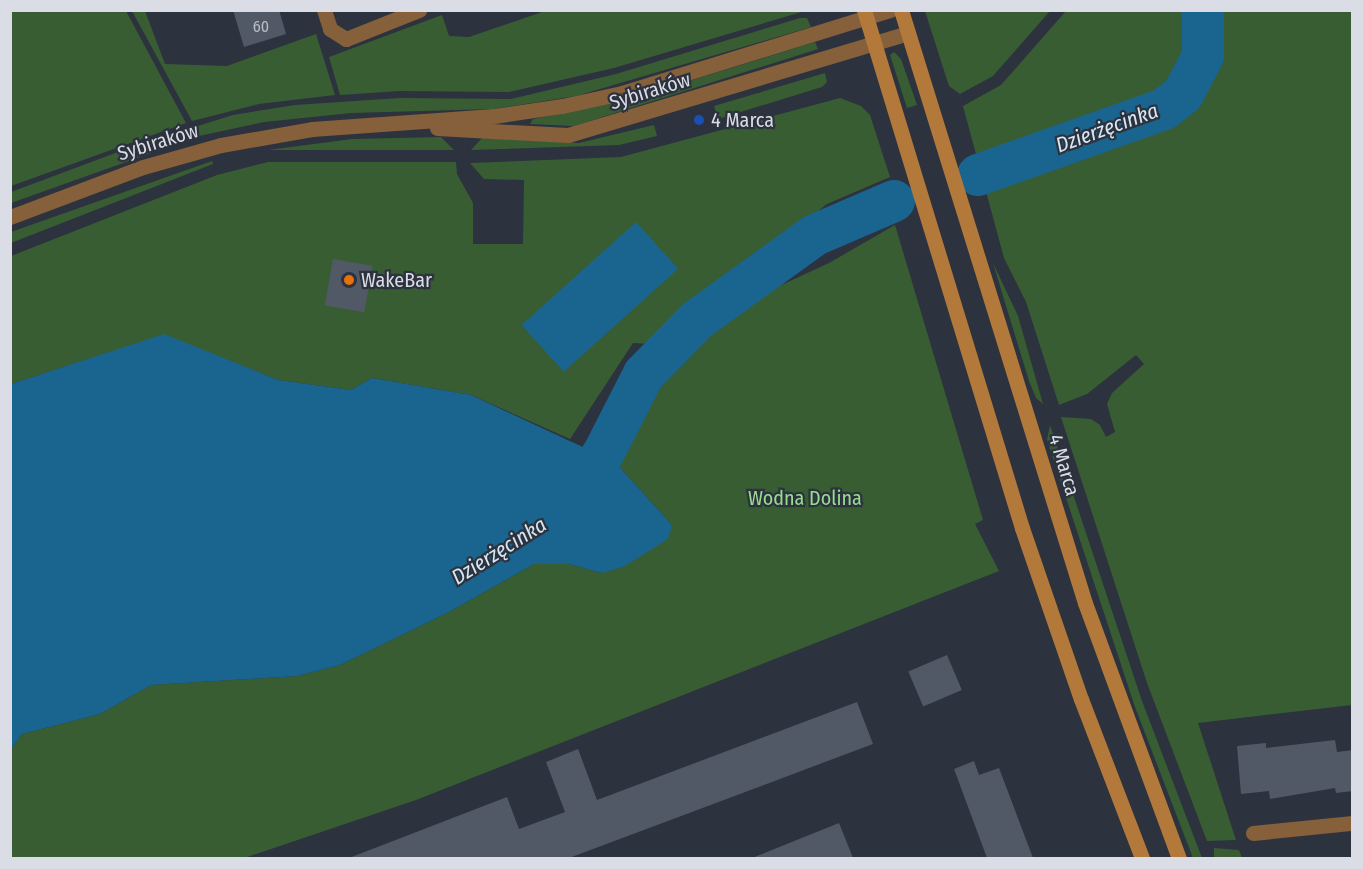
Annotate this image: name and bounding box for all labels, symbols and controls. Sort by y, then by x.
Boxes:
house number: 60 [253,17,269,37]
street label: Sybiraków [607,67,693,115]
water label: Dzierżęcinka [1052,98,1162,158]
place label: 4 Marca [711,108,774,132]
marker: 4 Marca [692,113,706,127]
street label: Sybiraków [115,118,201,166]
place label: WakeBar [361,268,432,292]
marker: WakeBar [342,273,356,287]
street label: 4 Marca [1043,431,1085,499]
park label: Wodna Dolina [748,486,862,510]
water label: Dzierżęcinka [447,512,551,590]

